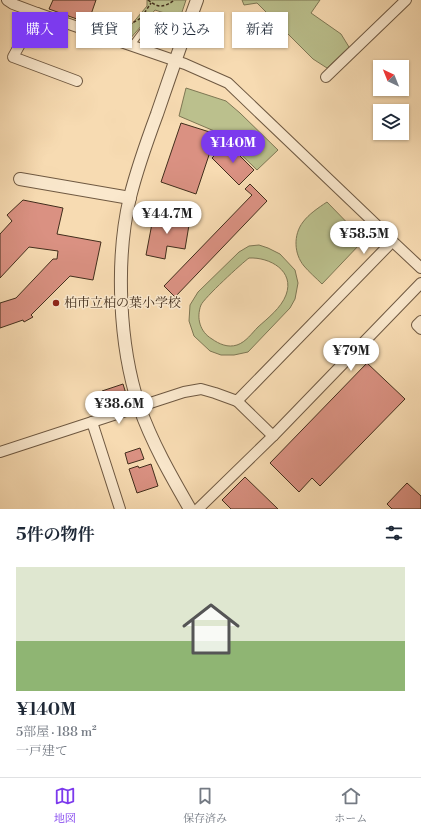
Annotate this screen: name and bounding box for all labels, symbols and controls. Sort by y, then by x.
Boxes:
chip: 購入 [12,12,68,48]
chip: 賃貸 [76,12,132,48]
chip: 絞り込み [140,12,224,48]
chip: 新着 [232,12,288,48]
north arrow [373,60,409,96]
map controls [373,60,409,140]
button: layers [373,104,409,140]
pin: ¥140M [205,130,261,164]
text: ¥140M [210,135,256,151]
pin: ¥44.7M [134,201,200,235]
text: ¥44.7M [142,206,192,222]
pin: ¥58.5M [331,221,397,255]
text: ¥58.5M [339,226,389,242]
place label: 柏市立柏の葉小学校 [64,295,181,311]
marker: 柏市立柏の葉小学校 [51,298,61,308]
pin: ¥79M [327,338,375,372]
text: ¥79M [332,343,370,359]
pin: ¥38.6M [86,391,152,425]
text: ¥38.6M [94,396,144,412]
icon: filters [383,522,405,544]
text: 5件の物件 [16,524,95,546]
icon: home [175,593,247,665]
text: ¥140M [16,699,76,721]
text: 5部屋 · 188 m² [16,724,97,740]
text: 一戸建て [16,743,68,759]
tab: 地図 [54,785,76,826]
tab: 保存済み [183,785,227,826]
tab: ホーム [334,785,367,826]

